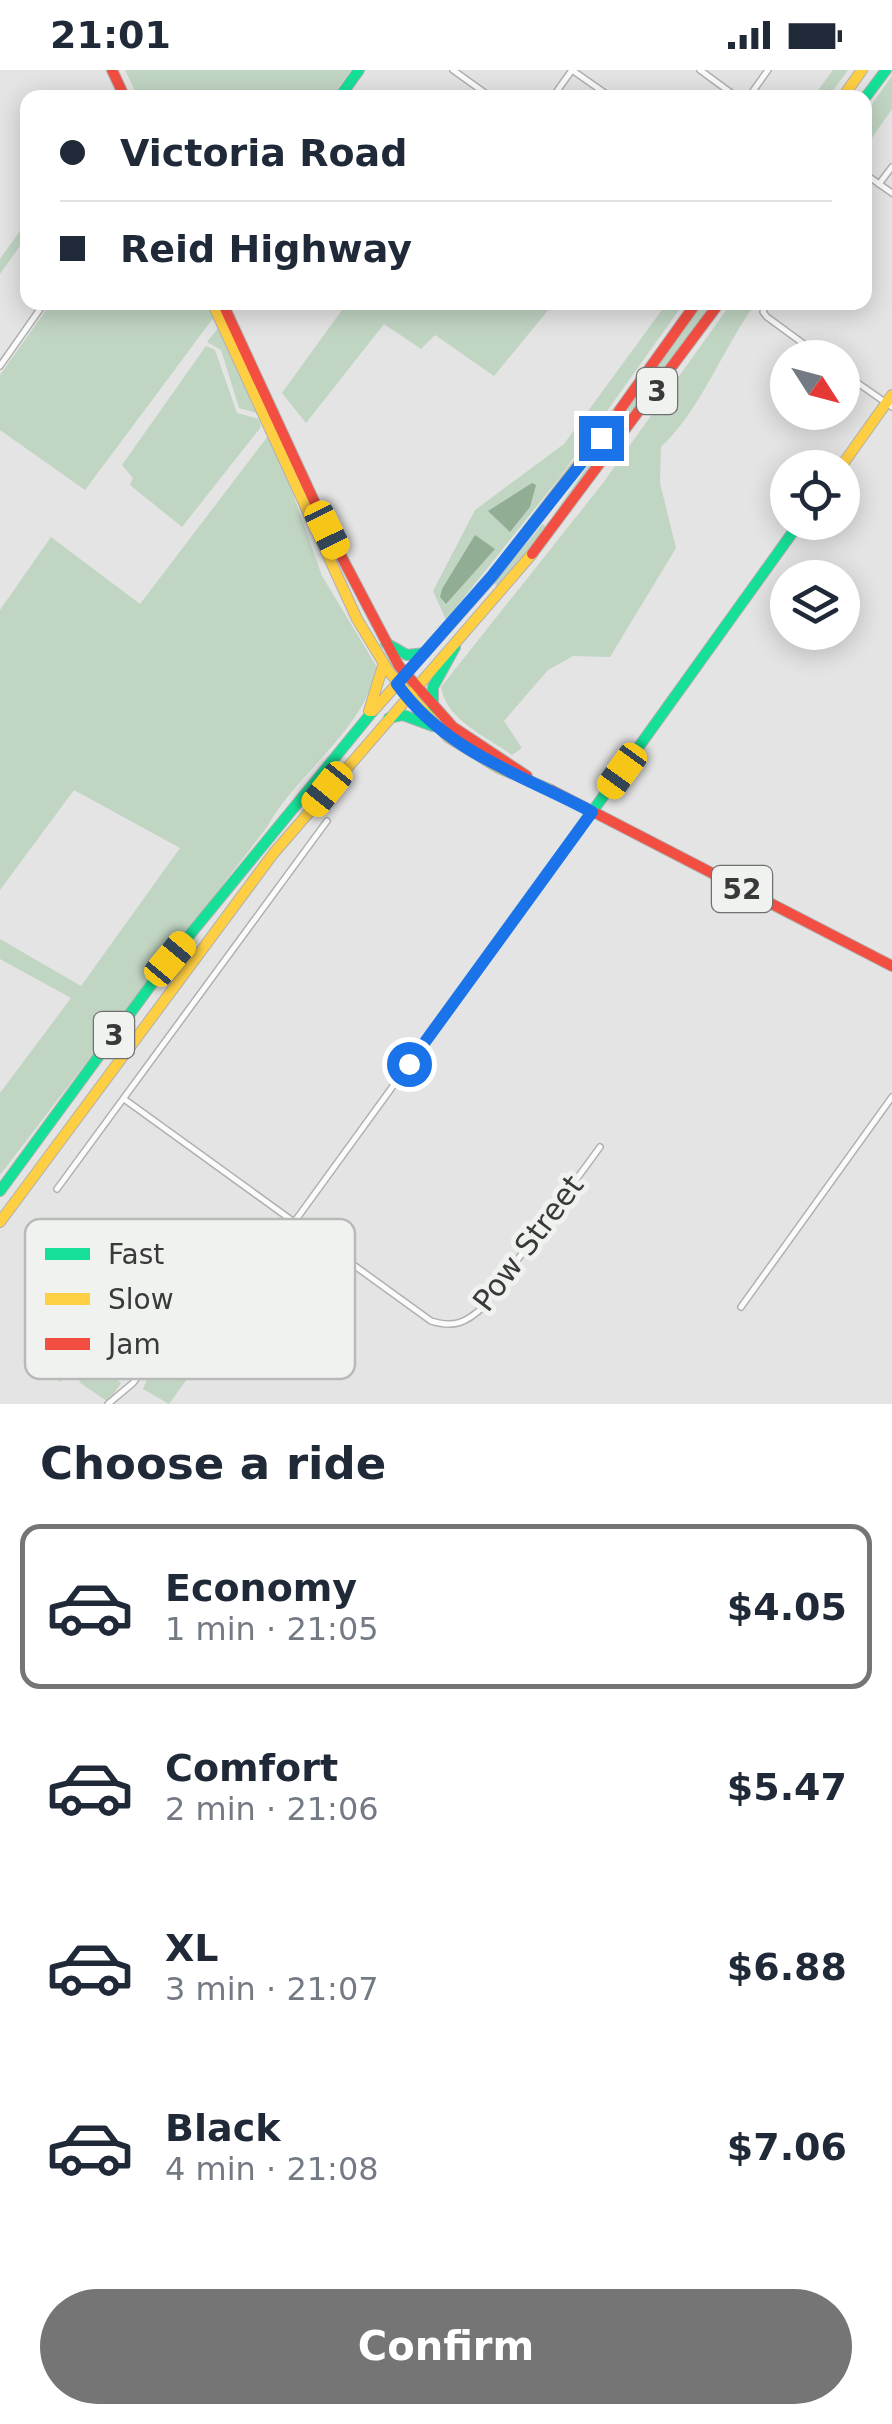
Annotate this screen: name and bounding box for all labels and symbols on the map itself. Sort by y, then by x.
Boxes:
north arrow [770,340,860,430]
road number: 3 [637,368,677,414]
route end [579,416,624,461]
car [300,496,354,564]
car [592,738,652,804]
car [296,756,358,822]
road number: 52 [712,866,772,912]
car [139,926,201,992]
road number: 3 [94,1012,134,1058]
route start [387,1042,432,1087]
street label: Pow Street [466,1168,590,1318]
legend [25,1219,355,1379]
text: Fast [108,1238,164,1271]
text: Slow [108,1283,174,1316]
text: Jam [106,1328,161,1361]

